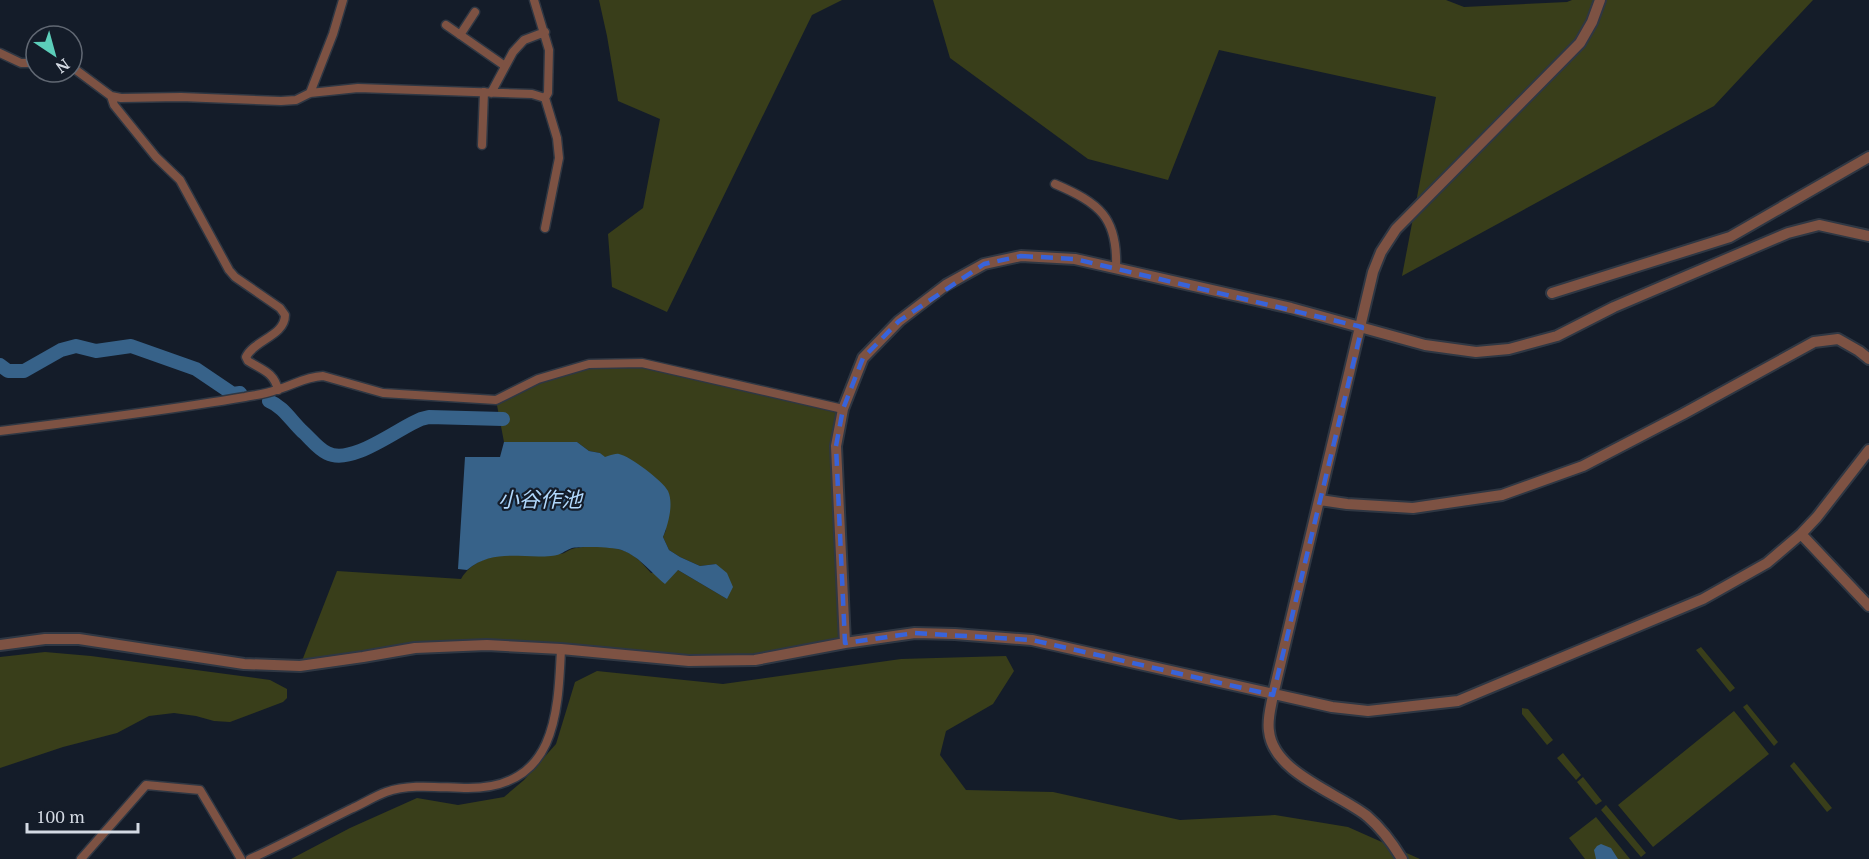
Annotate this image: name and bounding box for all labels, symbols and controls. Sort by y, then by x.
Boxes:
north arrow [24,24,84,84]
text: N [51,54,74,79]
water label: 小谷作池 [498,485,584,513]
scale bar [27,796,138,834]
text: 100 m [36,804,85,828]

